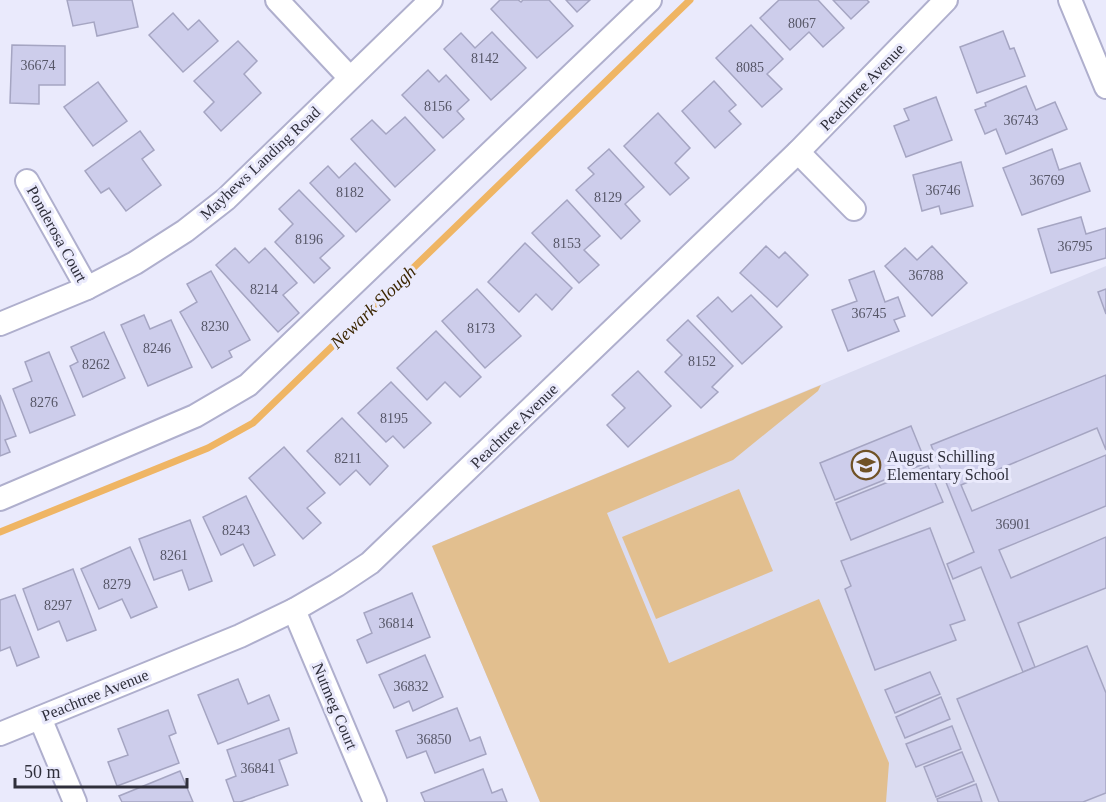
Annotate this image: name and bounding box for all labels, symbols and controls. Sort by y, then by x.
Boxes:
house number: 8067 [788,16,816,31]
street label: Peachtree Avenue [816,40,908,134]
house number: 8142 [471,51,499,66]
house number: 36674 [21,58,56,73]
house number: 8085 [736,60,764,75]
house number: 8156 [424,99,452,114]
street label: Mayhews Landing Road [197,103,324,224]
house number: 36743 [1004,113,1039,128]
house number: 36769 [1030,173,1065,188]
street label: Ponderosa Court [24,183,91,285]
house number: 36746 [926,183,961,198]
house number: 8182 [336,185,364,200]
house number: 8129 [594,190,622,205]
house number: 8196 [295,232,323,247]
house number: 8153 [553,236,581,251]
house number: 36795 [1058,239,1093,254]
water label: Newark Slough [326,261,420,353]
house number: 36788 [909,268,944,283]
house number: 8214 [250,282,278,297]
house number: 36745 [852,306,887,321]
house number: 8230 [201,319,229,334]
house number: 8173 [467,321,495,336]
house number: 8246 [143,341,171,356]
house number: 8152 [688,354,716,369]
house number: 8262 [82,357,110,372]
street label: Peachtree Avenue [467,380,561,472]
house number: 8276 [30,395,58,410]
house number: 8195 [380,411,408,426]
place label: August Schilling Elementary School [887,448,1010,484]
school or university icon: August Schilling Elementary School [850,449,882,481]
house number: 8211 [334,451,362,466]
house number: 36901 [996,517,1031,532]
house number: 8243 [222,523,250,538]
house number: 8261 [160,548,188,563]
house number: 8279 [103,577,131,592]
house number: 8297 [44,598,72,613]
house number: 36814 [379,616,414,631]
street label: Nutmeg Court [308,660,361,753]
street label: Peachtree Avenue [39,666,151,724]
house number: 36832 [394,679,429,694]
house number: 36850 [417,732,452,747]
scale bar [15,751,188,789]
house number: 36841 [241,761,276,776]
text: 50 m [24,762,61,782]

